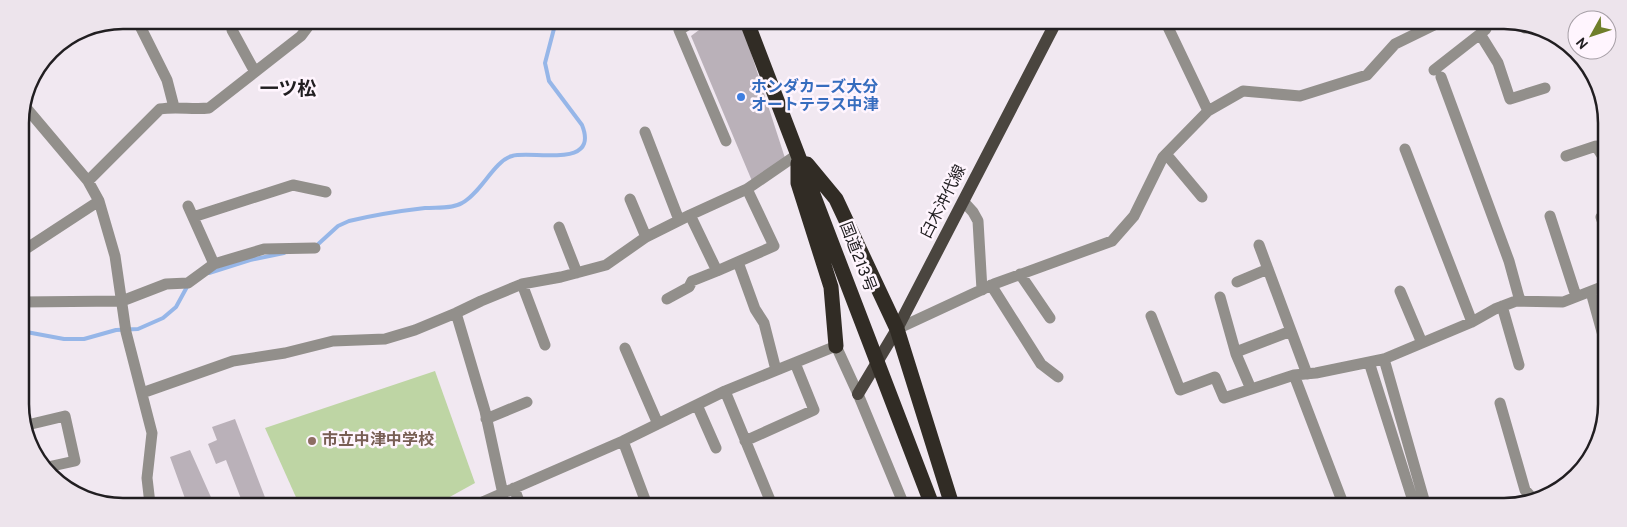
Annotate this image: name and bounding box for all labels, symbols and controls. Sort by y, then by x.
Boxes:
north arrow [1567,10,1617,60]
text: N [1573,33,1593,52]
district label: 一ツ松 [259,78,317,102]
place label: ホンダカーズ大分 オートテラス中津 [751,78,879,116]
marker: ホンダカーズ大分 オートテラス中津 [735,91,747,103]
street label: 臼木沖代線 [917,162,971,242]
street label: 国道213号 [835,219,879,295]
place label: 市立中津中学校 [322,431,434,451]
marker: 市立中津中学校 [306,435,318,447]

